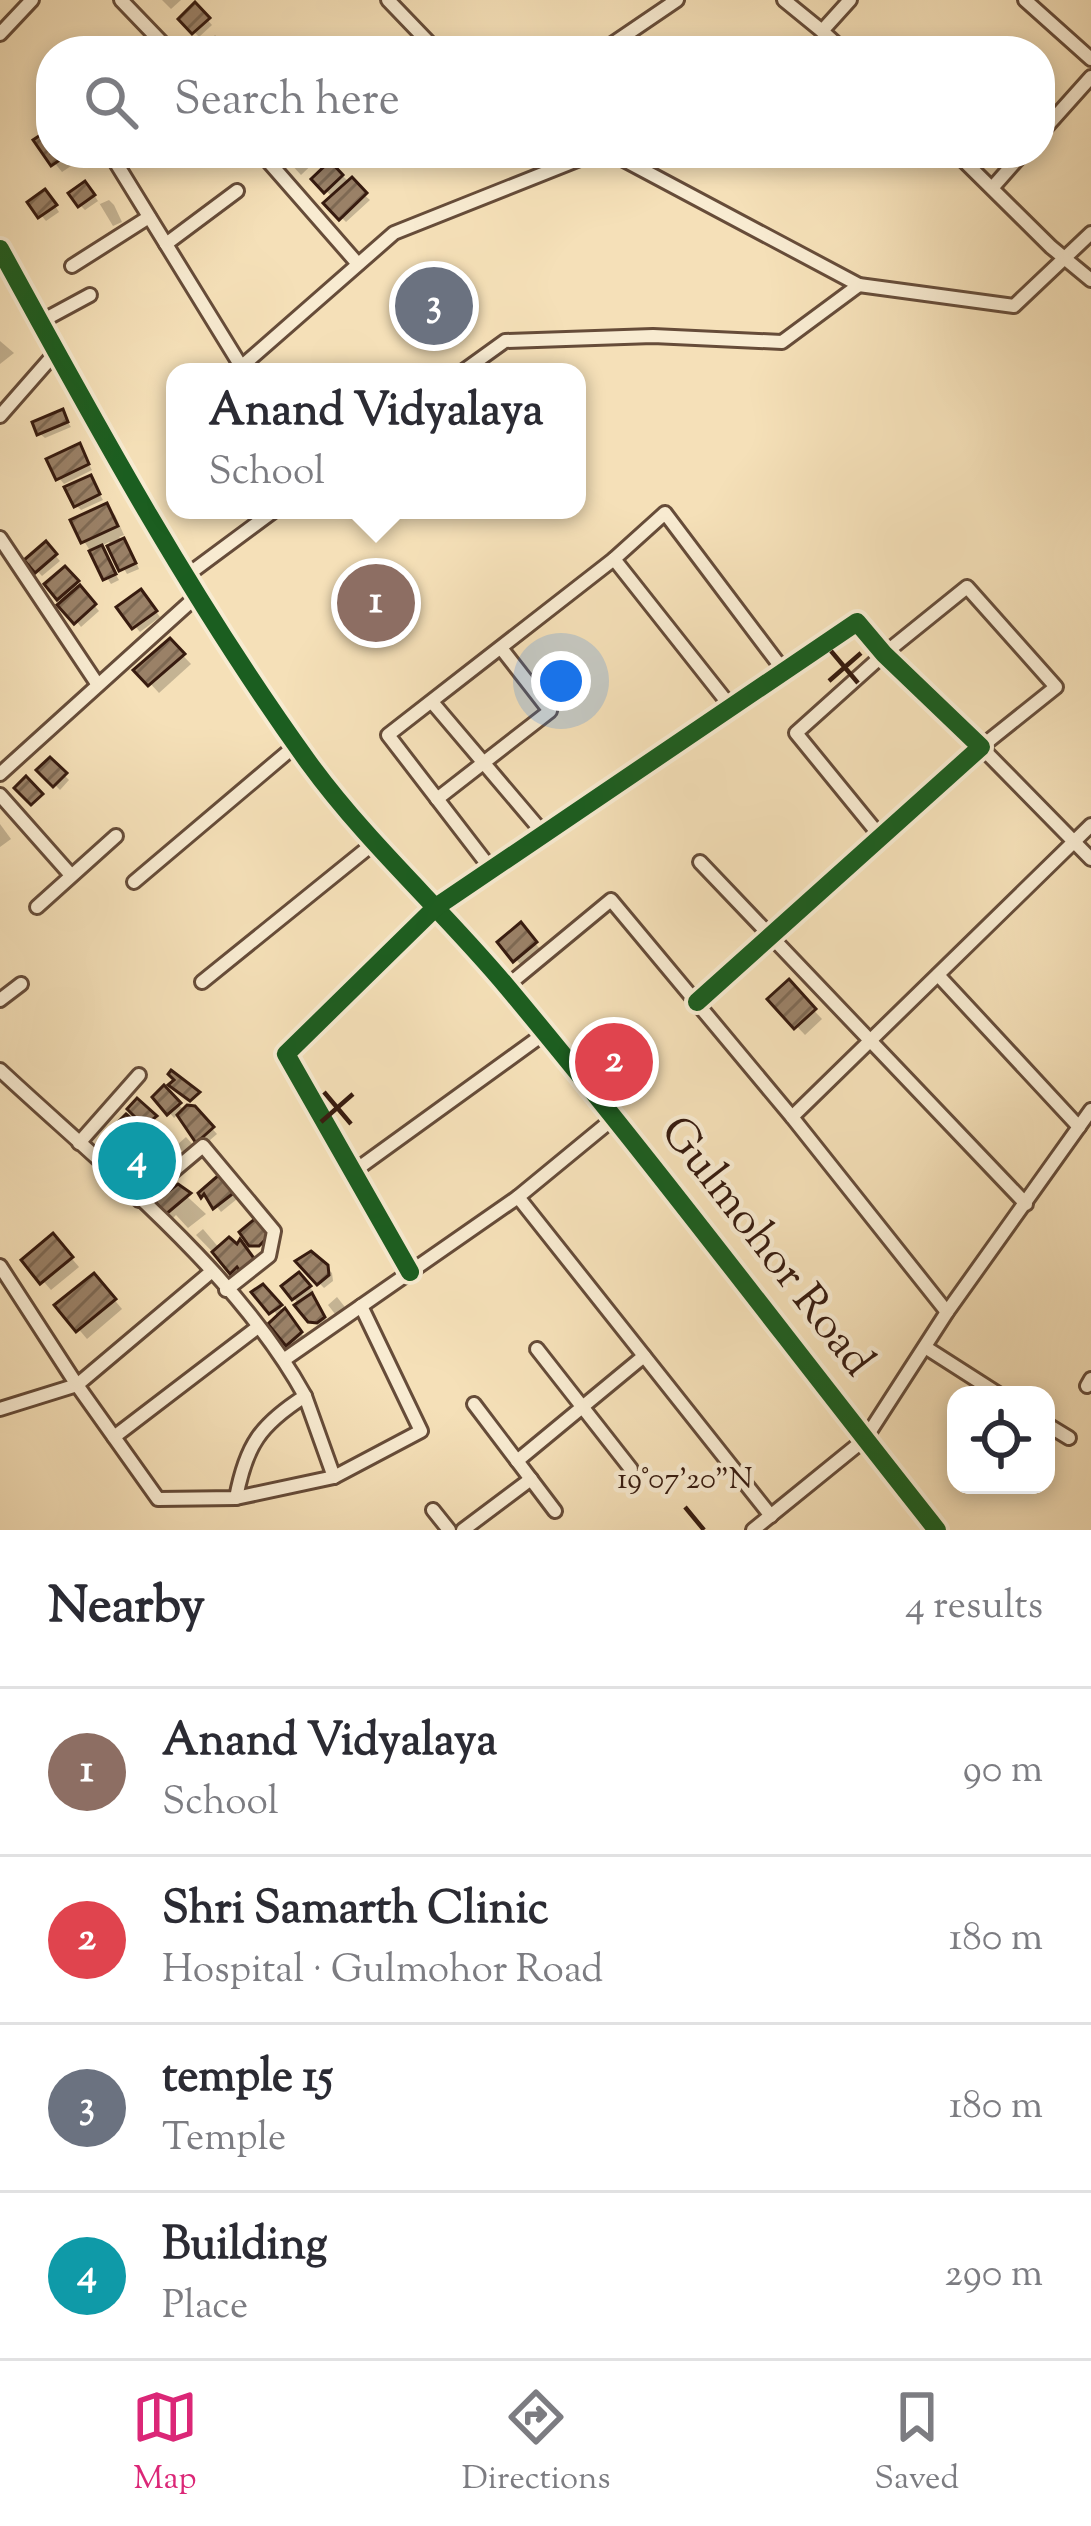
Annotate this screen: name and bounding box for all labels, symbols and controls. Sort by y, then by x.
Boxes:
search box [36,36,1055,168]
icon: search [78,69,144,135]
text: Search here [174,70,400,135]
pin: 3 [395,261,473,351]
popup [166,363,586,519]
text: Anand Vidyalaya [208,381,544,446]
text: School [208,446,325,502]
pin: 1 [337,558,415,648]
your location [531,651,591,711]
pin: 2 [575,1017,653,1107]
street label: Gulmohor Road [643,1104,887,1392]
pin: 4 [98,1116,176,1206]
map controls [947,1386,1055,1494]
button: locate [947,1386,1055,1494]
text: 19°07'20"N [617,1459,753,1502]
text: Nearby [48,1572,205,1645]
text: 4 results [905,1580,1043,1636]
text: Anand Vidyalaya [162,1711,497,1776]
text: 1 [80,1744,94,1800]
text: 90 m [963,1744,1043,1800]
text: School [162,1776,279,1832]
text: Shri Samarth Clinic [162,1879,548,1944]
text: 2 [78,1912,96,1968]
text: 180 m [949,1912,1043,1968]
text: Hospital · Gulmohor Road [162,1944,603,2000]
text: temple 15 [162,2047,333,2112]
text: 3 [79,2080,95,2136]
text: 180 m [949,2080,1043,2136]
text: Temple [162,2112,286,2168]
text: Building [162,2215,327,2280]
text: 4 [77,2248,97,2304]
text: 290 m [945,2248,1043,2304]
text: Place [162,2280,248,2336]
tab: Map [132,2384,198,2504]
tab: Directions [462,2384,611,2504]
tab: Saved [874,2384,959,2504]

